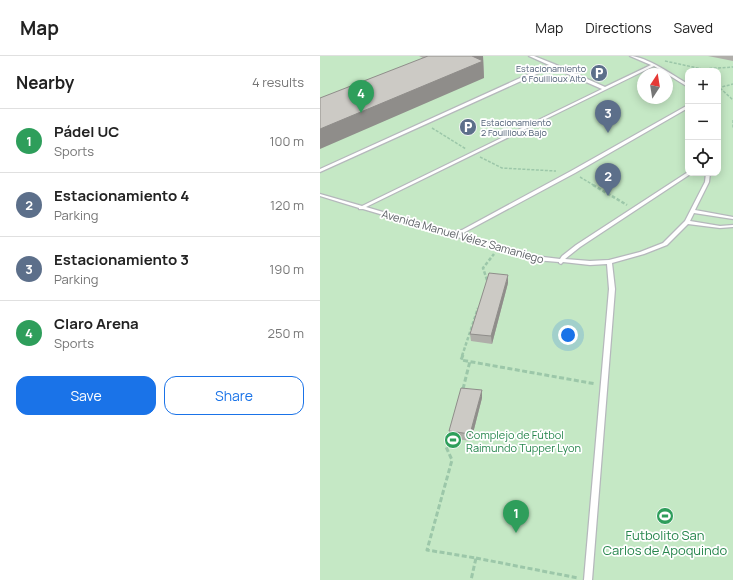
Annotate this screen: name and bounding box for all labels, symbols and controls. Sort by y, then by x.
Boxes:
text: Map [20,15,59,41]
text: Map [535,18,563,37]
text: Directions [585,18,652,37]
text: Saved [674,18,713,37]
place label: Estacionamiento 6 Fouillioux Alto [516,62,586,85]
parking icon: Estacionamiento 6 Fouillioux Alto [589,63,609,83]
north arrow [637,68,673,104]
map controls [685,68,721,176]
button: + [685,68,721,104]
text: Nearby [16,71,74,94]
text: 4 results [252,73,304,91]
pin: 4 [348,80,374,113]
pin: 3 [595,100,621,133]
button: − [685,104,721,140]
place label: Estacionamiento 2 Fouillioux Bajo [481,116,551,139]
parking icon: Estacionamiento 2 Fouillioux Bajo [458,117,478,137]
text: Pádel UC [54,121,119,142]
text: 1 [26,132,32,150]
text: 100 m [269,132,304,150]
button: locate [685,140,721,176]
text: Sports [54,142,94,160]
pin: 2 [595,163,621,196]
text: Estacionamiento 4 [54,185,189,206]
text: 2 [25,196,33,214]
text: 120 m [270,196,304,214]
text: Parking [54,206,98,224]
street label: Avenida Manuel Vélez Samaniego [380,206,546,267]
text: Estacionamiento 3 [54,249,189,270]
text: 3 [25,260,33,278]
text: 190 m [269,260,304,278]
text: Parking [54,270,98,288]
text: Claro Arena [54,313,139,334]
text: 4 [25,324,33,342]
text: 250 m [268,324,304,342]
your location [558,325,578,345]
text: Sports [54,334,94,352]
button: Save [16,376,156,415]
button: Share [164,376,304,415]
place label: Complejo de Fútbol Raimundo Tupper Lyon [466,427,581,455]
sports icon: Complejo de Fútbol Raimundo Tupper Lyon [443,430,463,450]
pin: 1 [503,500,529,533]
sports icon: Futbolito San Carlos de Apoquindo [655,506,675,526]
place label: Futbolito San Carlos de Apoquindo [603,526,727,559]

